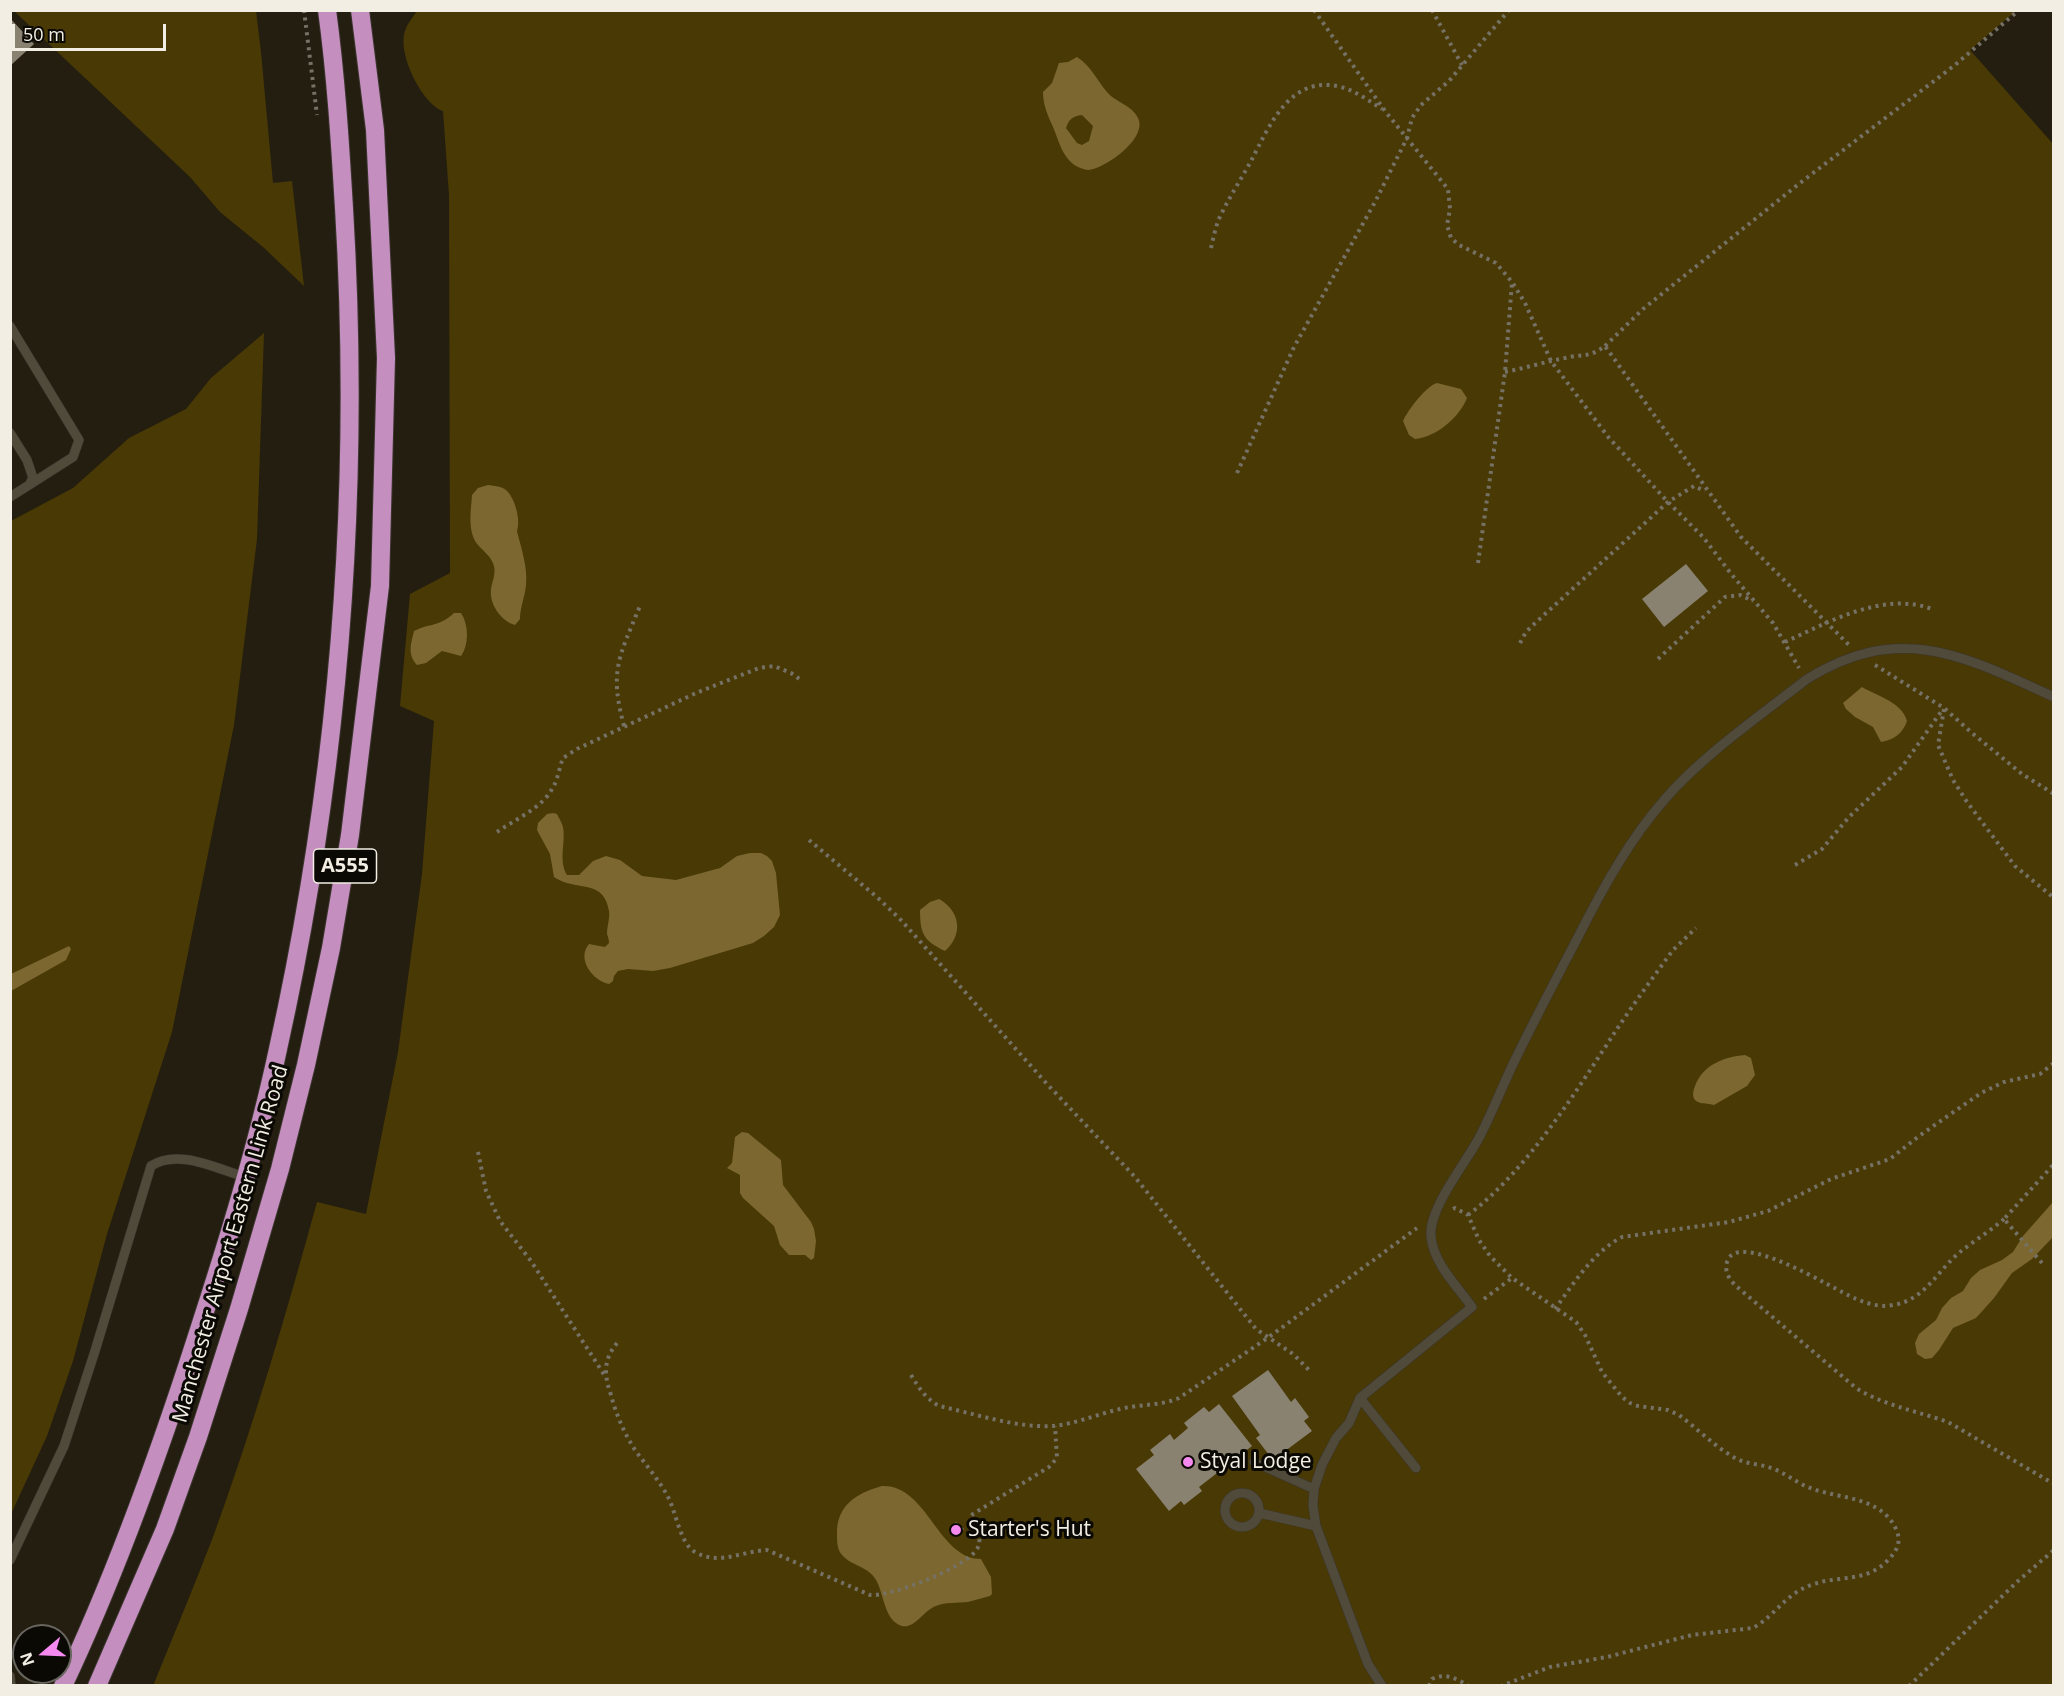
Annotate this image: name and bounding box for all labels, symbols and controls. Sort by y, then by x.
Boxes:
scale bar [15,12,170,50]
text: 50 m [23,22,65,46]
road number: A555 [314,849,376,883]
street label: Manchester Airport Eastern Link Road [168,1062,294,1426]
place label: Styal Lodge [1200,1449,1312,1475]
marker: Styal Lodge [1181,1455,1195,1469]
place label: Starter's Hut [968,1517,1091,1543]
marker: Starter's Hut [949,1523,963,1537]
north arrow [12,1624,72,1684]
text: N [14,1649,39,1669]

